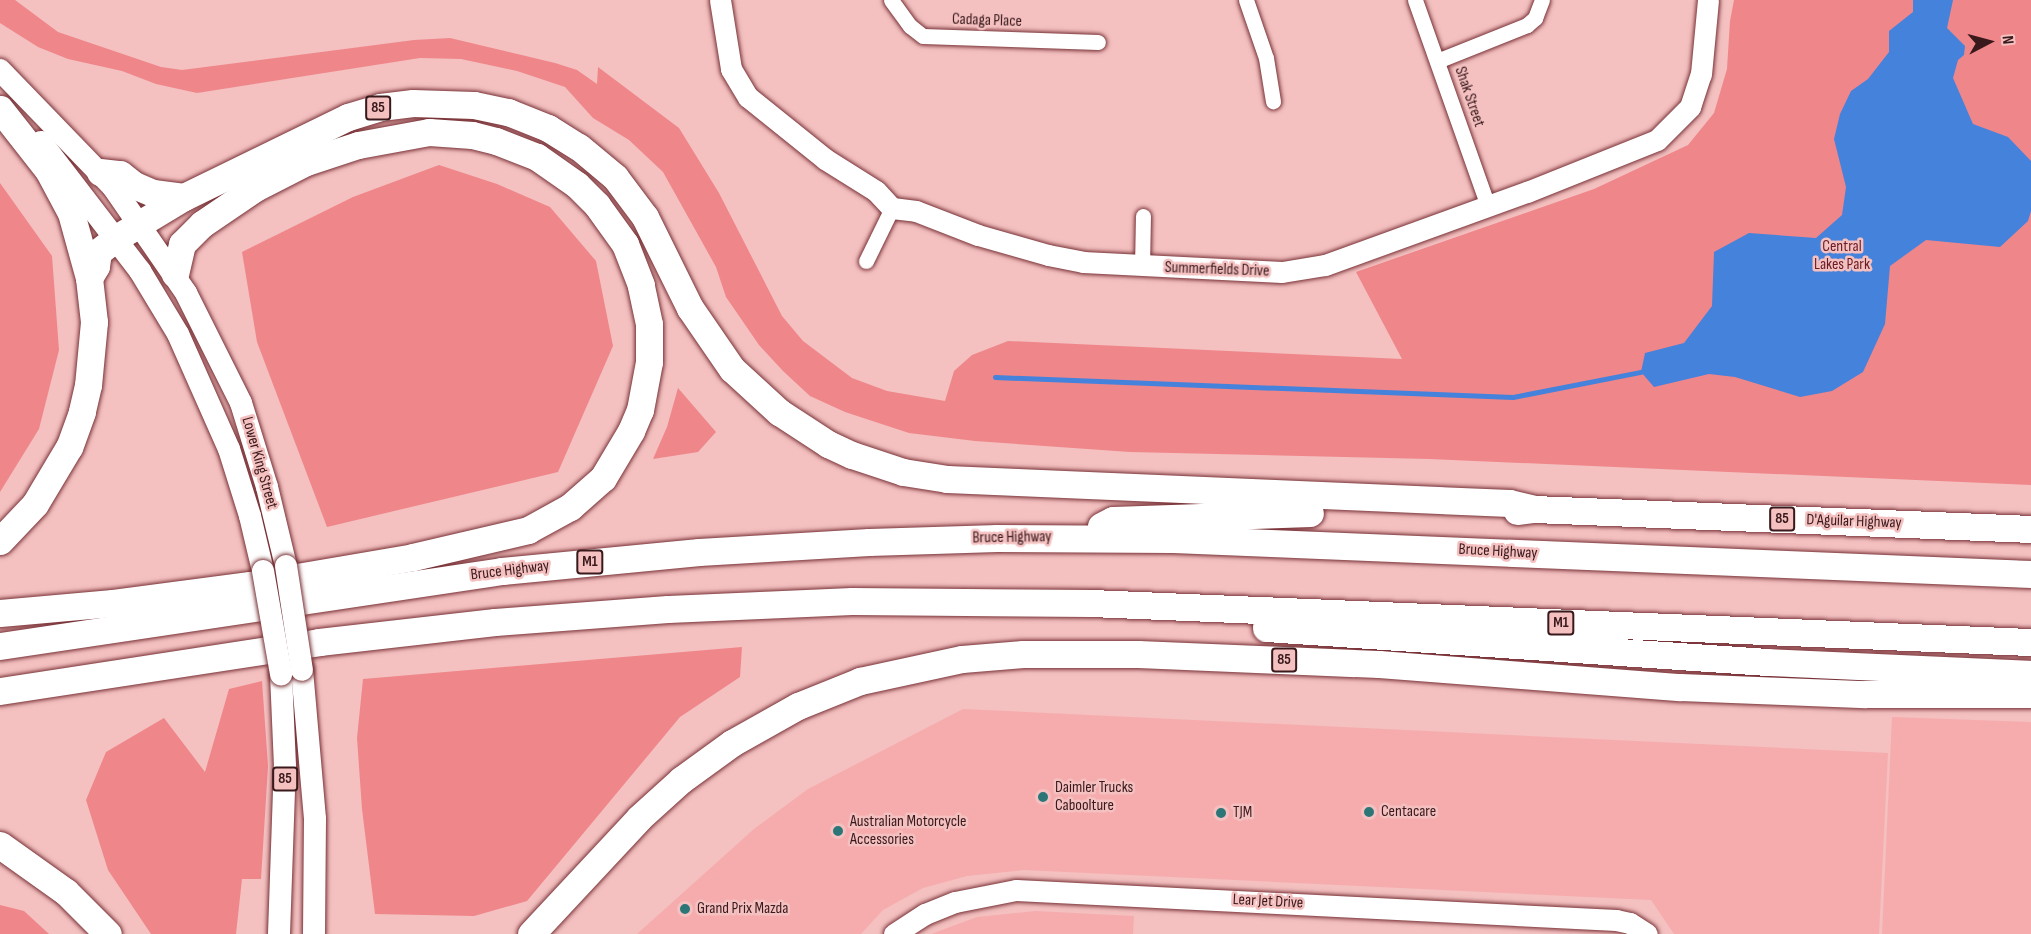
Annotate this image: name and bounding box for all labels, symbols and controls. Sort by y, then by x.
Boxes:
street label: Cadaga Place [952,10,1022,32]
north arrow [1959,12,2019,72]
text: N [1998,35,2017,45]
street label: Shak Street [1450,64,1488,130]
road number: 85 [364,96,392,120]
park label: Central Lakes Park [1814,237,1870,275]
street label: Summerfields Drive [1164,259,1270,281]
street label: Lower King Street [237,415,281,511]
road number: 85 [1768,507,1796,531]
street label: D'Aguilar Highway [1806,511,1902,533]
street label: Bruce Highway [972,528,1052,548]
street label: Bruce Highway [1458,540,1538,564]
road number: M1 [575,550,605,574]
street label: Bruce Highway [470,557,550,585]
road number: M1 [1546,611,1576,635]
road number: 85 [1270,648,1298,672]
road number: 85 [272,767,298,791]
place label: Daimler Trucks Caboolture [1055,778,1133,816]
marker: Daimler Trucks Caboolture [1036,790,1050,804]
place label: Centacare [1381,802,1436,822]
place label: TJM [1233,803,1252,823]
marker: Centacare [1362,805,1376,819]
marker: TJM [1214,806,1228,820]
place label: Australian Motorcycle Accessories [850,812,967,850]
marker: Australian Motorcycle Accessories [831,824,845,838]
street label: Lear Jet Drive [1232,891,1304,913]
place label: Grand Prix Mazda [697,899,788,919]
marker: Grand Prix Mazda [678,902,692,916]

